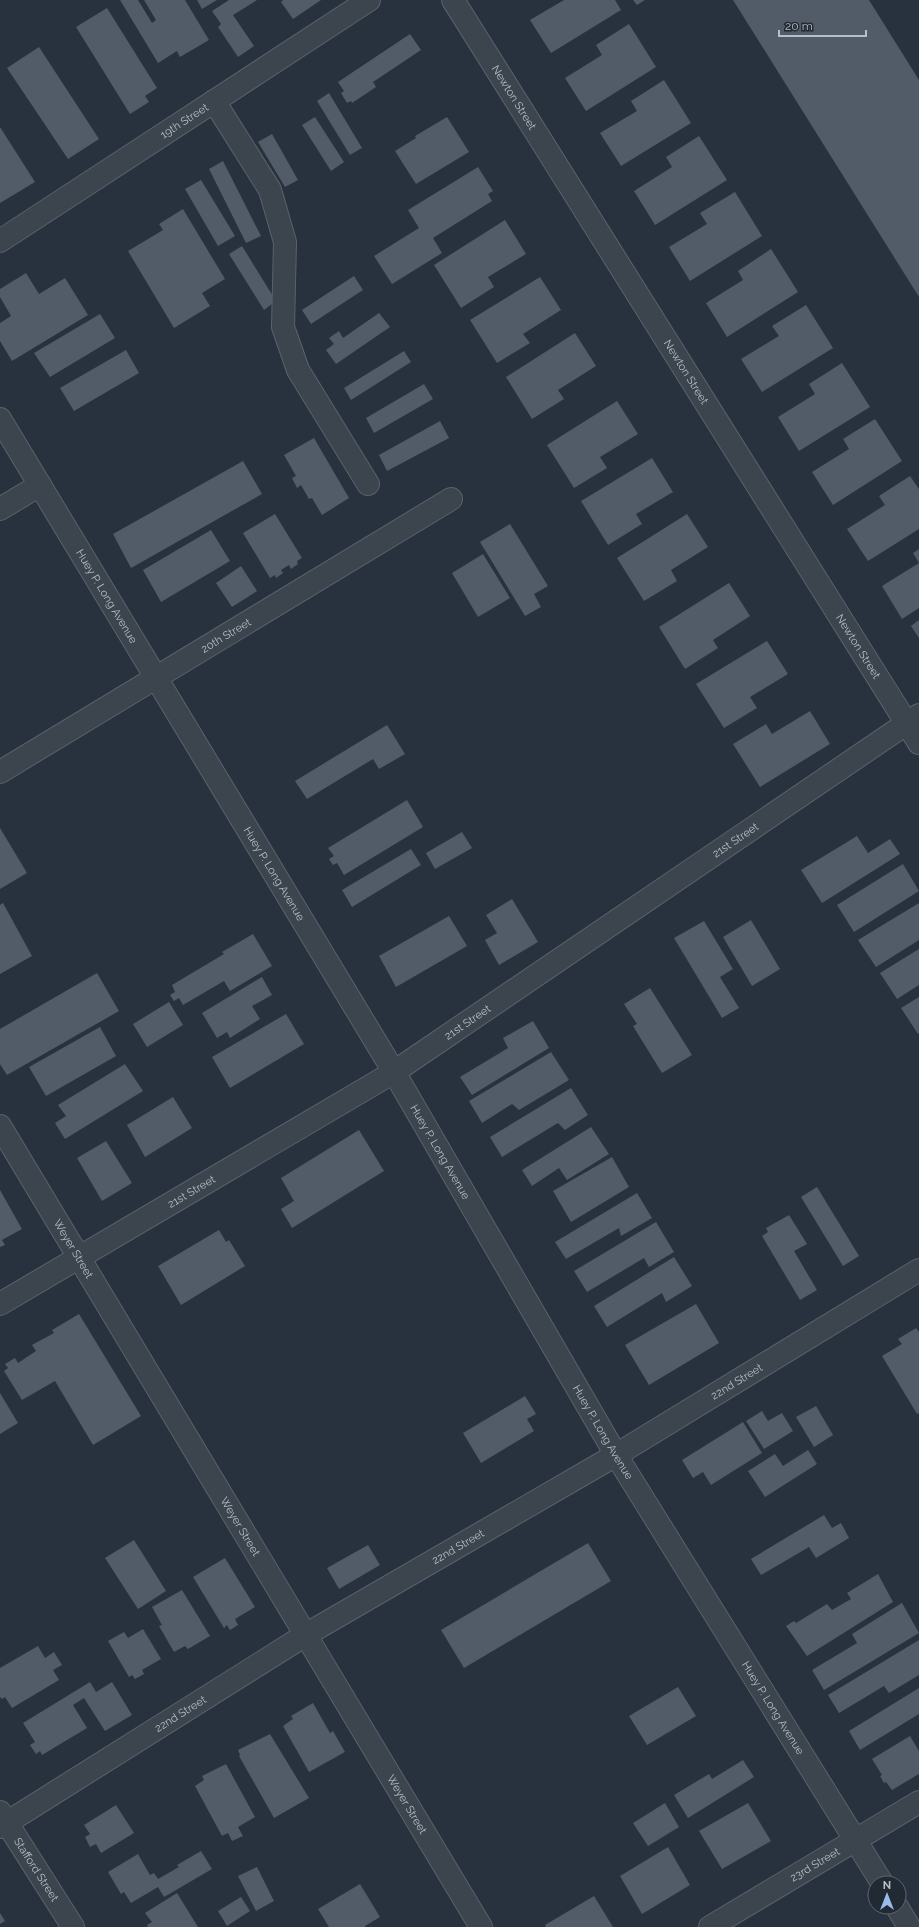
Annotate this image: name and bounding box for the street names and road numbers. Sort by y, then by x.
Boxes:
street label: Newton Street [489,63,539,133]
street label: 19th Street [158,101,211,141]
street label: Newton Street [661,338,711,407]
street label: Huey P. Long Avenue [73,547,140,646]
street label: Newton Street [833,612,883,682]
street label: 20th Street [199,616,254,656]
street label: 21st Street [710,820,761,861]
street label: Huey P. Long Avenue [241,825,307,924]
street label: 21st Street [442,1002,493,1043]
street label: Huey P. Long Avenue [407,1102,473,1202]
street label: 21st Street [166,1173,218,1211]
street label: Weyer Street [51,1217,96,1281]
street label: 22nd Street [709,1361,765,1402]
street label: Huey P. Long Avenue [570,1383,636,1482]
street label: Weyer Street [217,1495,263,1559]
street label: 22nd Street [430,1527,487,1567]
street label: Huey P. Long Avenue [739,1659,807,1758]
street label: 22nd Street [153,1693,209,1735]
street label: Weyer Street [384,1773,430,1836]
street label: Stafford Street [11,1835,61,1904]
street label: 23rd Street [788,1845,842,1885]

